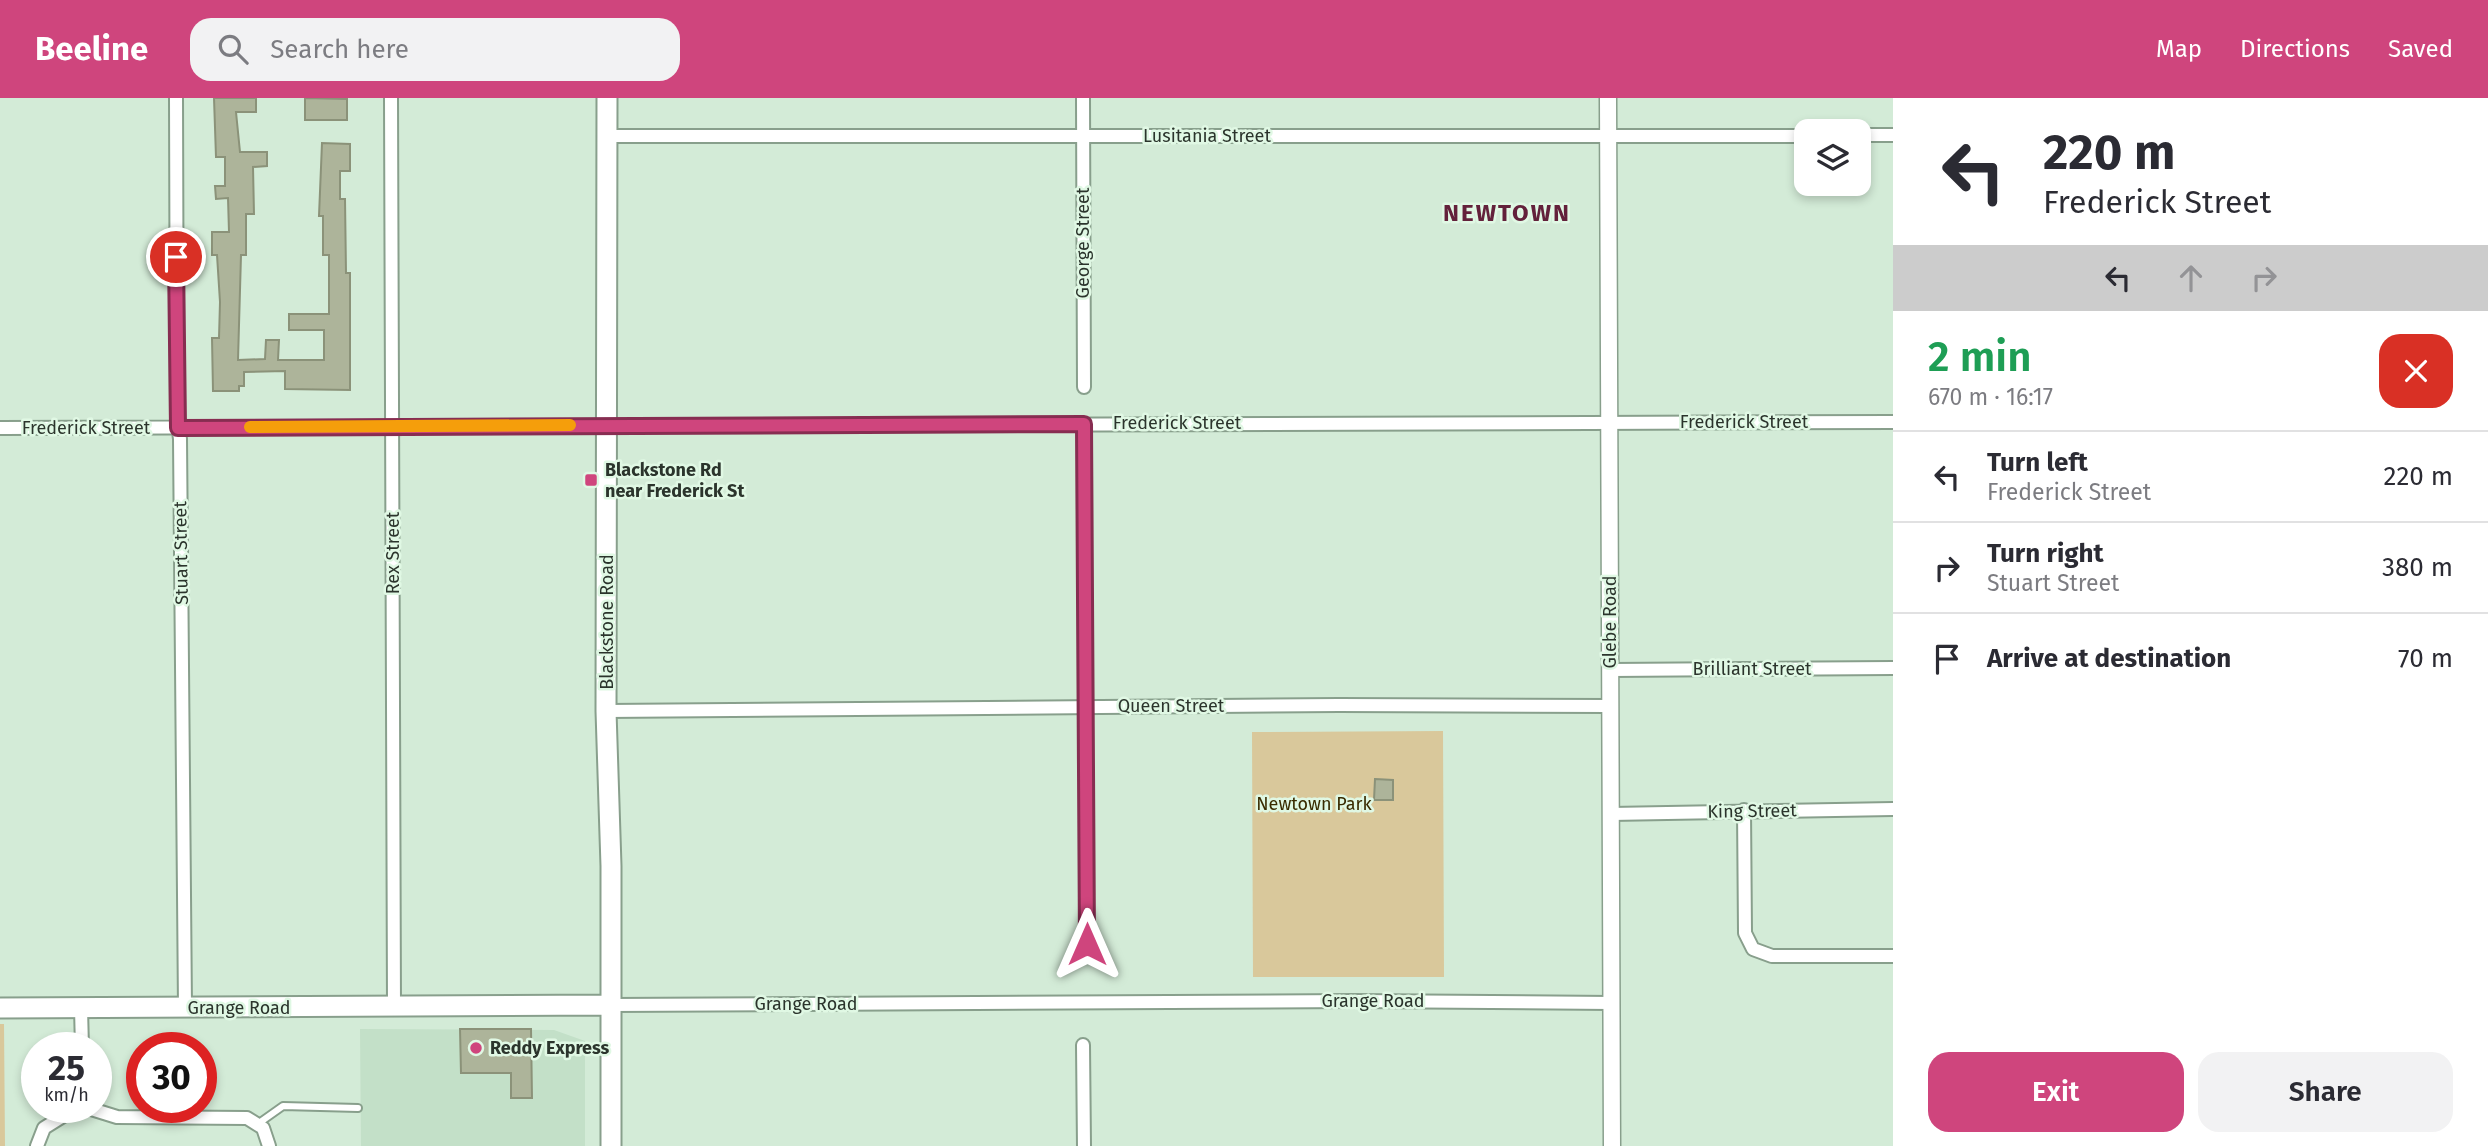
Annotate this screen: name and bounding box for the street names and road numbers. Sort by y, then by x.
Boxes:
street label: Lusitania Street [1143,125,1271,147]
street label: George Street [1072,187,1094,298]
street label: Frederick Street [1680,411,1809,433]
street label: Frederick Street [1113,412,1242,434]
street label: Frederick Street [22,417,151,439]
street label: Stuart Street [169,501,193,605]
street label: Rex Street [382,511,404,594]
street label: Blackstone Road [596,554,618,690]
street label: Glebe Road [1599,575,1621,669]
street label: Brilliant Street [1692,658,1812,680]
street label: Queen Street [1118,695,1225,717]
street label: King Street [1707,799,1797,823]
street label: Grange Road [1321,990,1425,1012]
street label: Grange Road [754,993,858,1015]
street label: Grange Road [187,997,291,1019]

